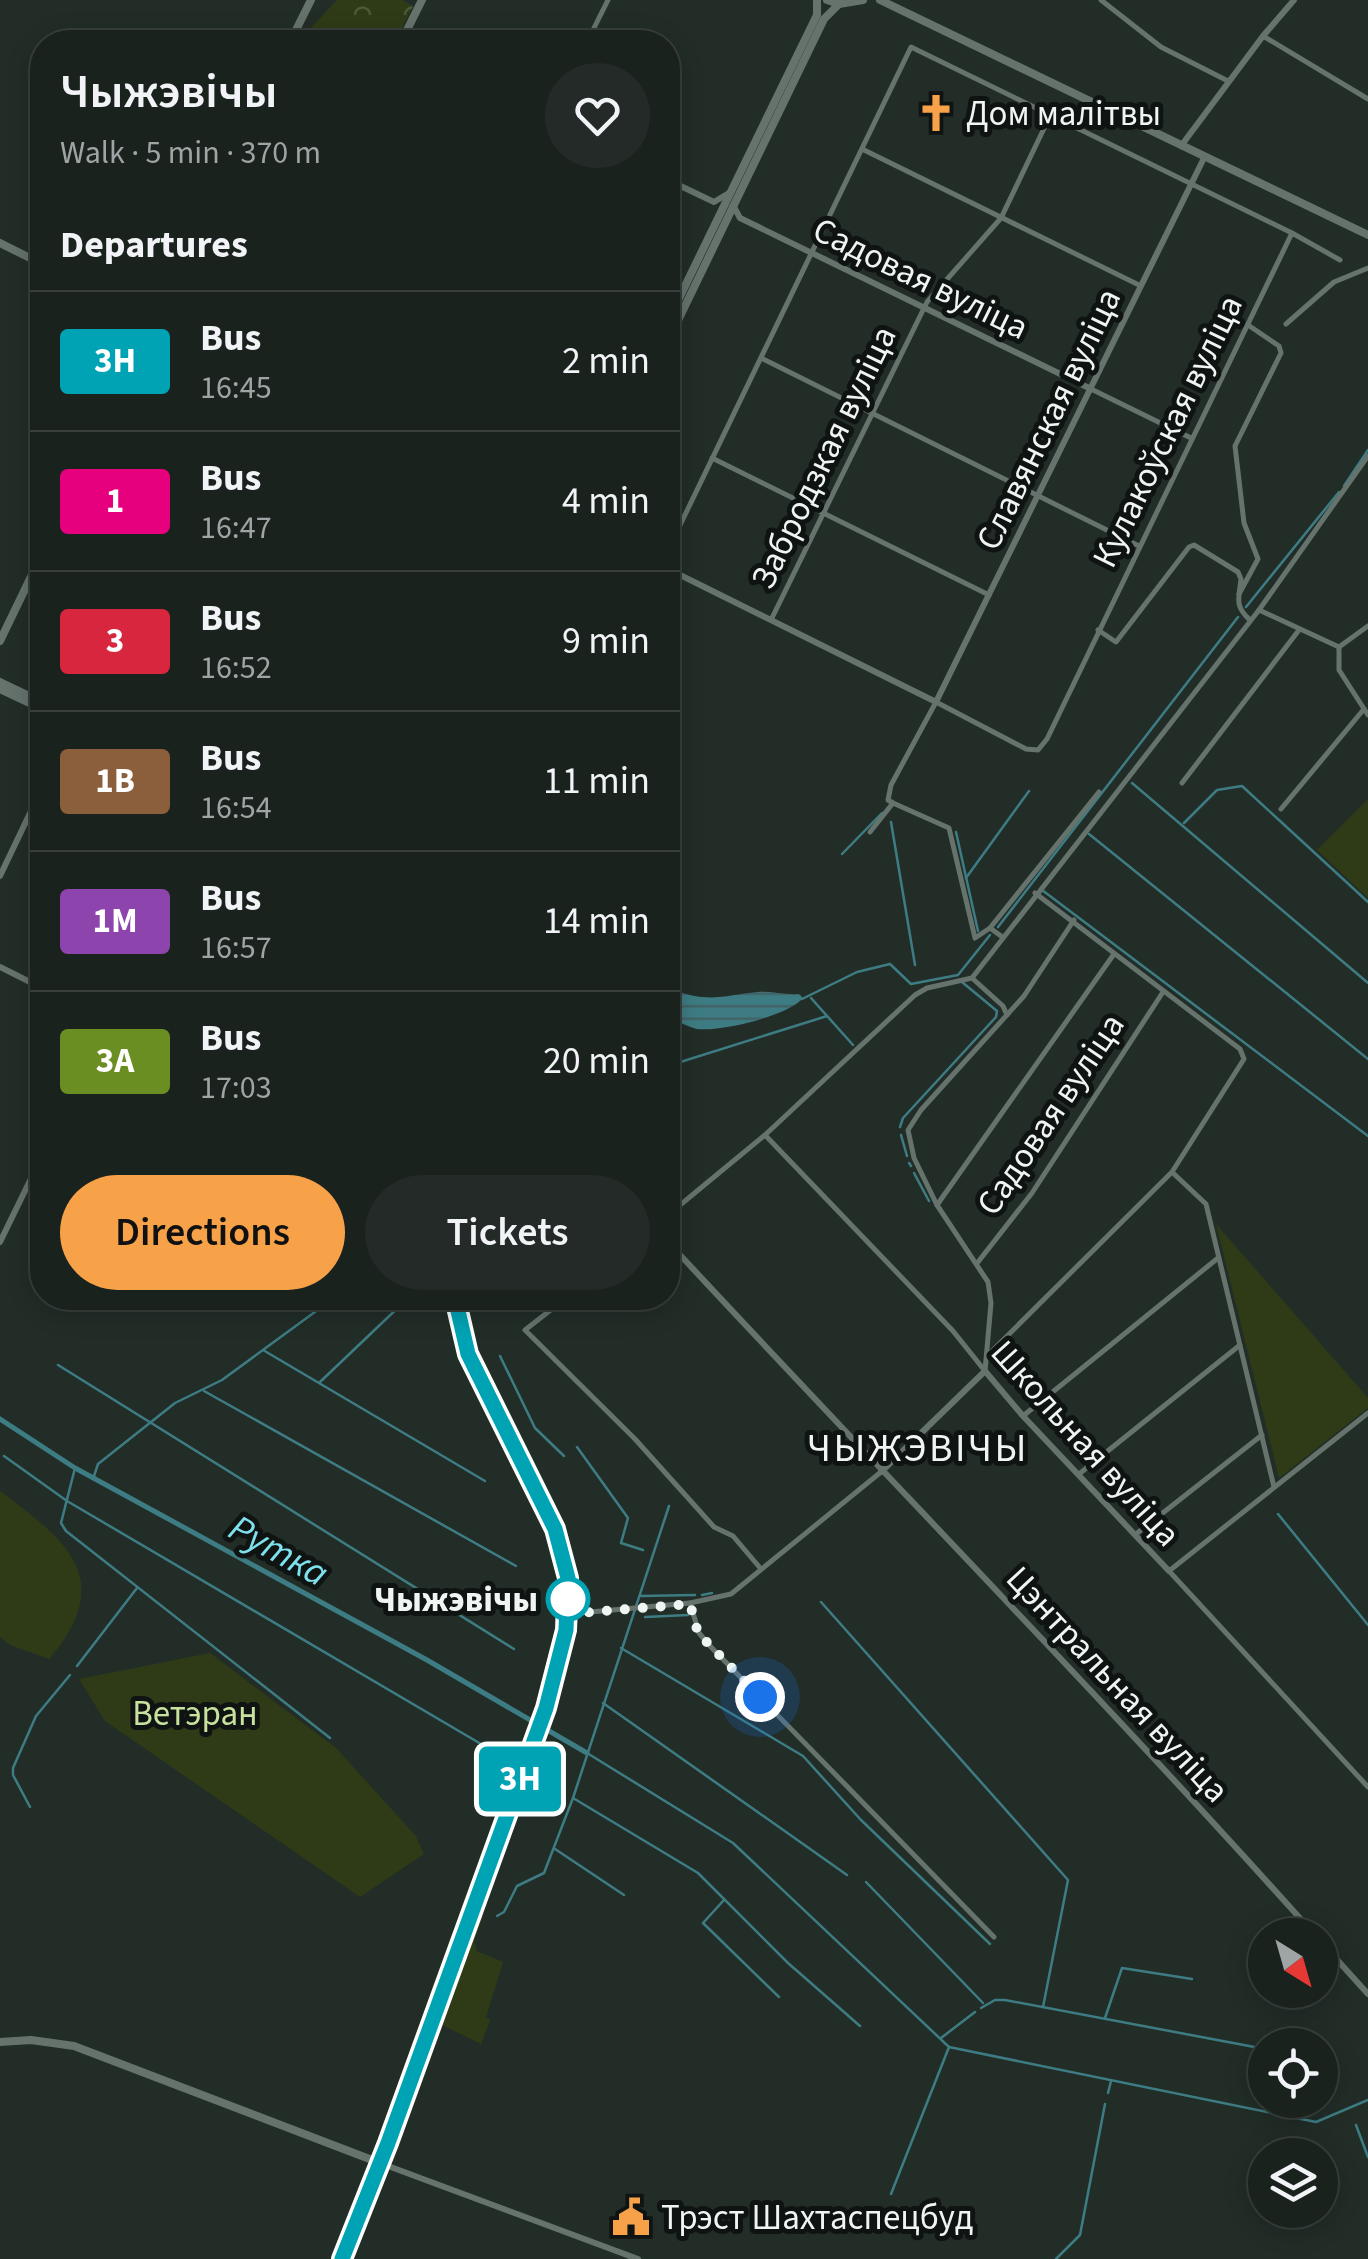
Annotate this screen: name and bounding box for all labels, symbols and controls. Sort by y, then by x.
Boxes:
text: Чыжэвічы [60,58,277,126]
button: heart [545,63,650,168]
place label: Дом малітвы [966,89,1161,139]
church icon: Дом малітвы [915,92,957,134]
text: Walk · 5 min · 370 m [60,130,321,176]
street label: Садовая вуліца [804,205,1037,353]
text: Departures [60,218,248,272]
street label: Славянская вуліца [964,280,1134,559]
street label: Кулакоўская вуліца [1080,287,1256,576]
text: Bus [200,311,261,365]
street label: Забродзкая вуліца [739,318,909,597]
text: 2 min [562,334,650,388]
text: 3Н [94,336,136,386]
text: 16:45 [200,365,272,411]
text: Bus [200,451,261,505]
text: 4 min [562,474,650,528]
text: 1 [106,476,124,526]
text: 16:47 [200,505,272,551]
text: Bus [200,591,261,645]
text: 9 min [562,614,650,668]
text: 3 [106,616,124,666]
text: 16:52 [200,645,272,691]
text: Bus [200,731,261,785]
text: 11 min [543,754,650,808]
text: 1В [95,756,135,806]
text: 16:54 [200,785,272,831]
text: Bus [200,871,261,925]
text: 14 min [543,894,650,948]
text: 1М [92,896,138,946]
text: 16:57 [200,925,272,971]
street label: Садовая вуліца [965,1004,1137,1226]
text: Bus [200,1011,261,1065]
text: 20 min [543,1034,650,1088]
text: 3А [96,1036,134,1086]
text: 17:03 [200,1065,272,1111]
button: Directions [60,1175,345,1290]
button: Tickets [365,1175,650,1290]
street label: Школьная вуліца [979,1329,1192,1558]
district label: ЧЫЖЭВІЧЫ [807,1420,1029,1477]
water label: Рутка [219,1502,338,1600]
street label: Цэнтральная вуліца [994,1555,1240,1814]
place label: Чыжэвічы [374,1575,538,1625]
marker: Чыжэвічы [547,1578,589,1620]
your location [735,1672,785,1722]
park label: Ветэран [132,1689,258,1739]
line badge: 3Н [475,1746,565,1812]
text: 3Н [499,1754,541,1804]
north arrow [1248,1918,1338,2008]
map controls [1248,1918,1338,2228]
button: locate [1248,2028,1338,2118]
button: layers [1248,2138,1338,2228]
place label: Трэст Шахтаспецбуд [661,2193,973,2243]
public building icon: Трэст Шахтаспецбуд [610,2196,652,2238]

